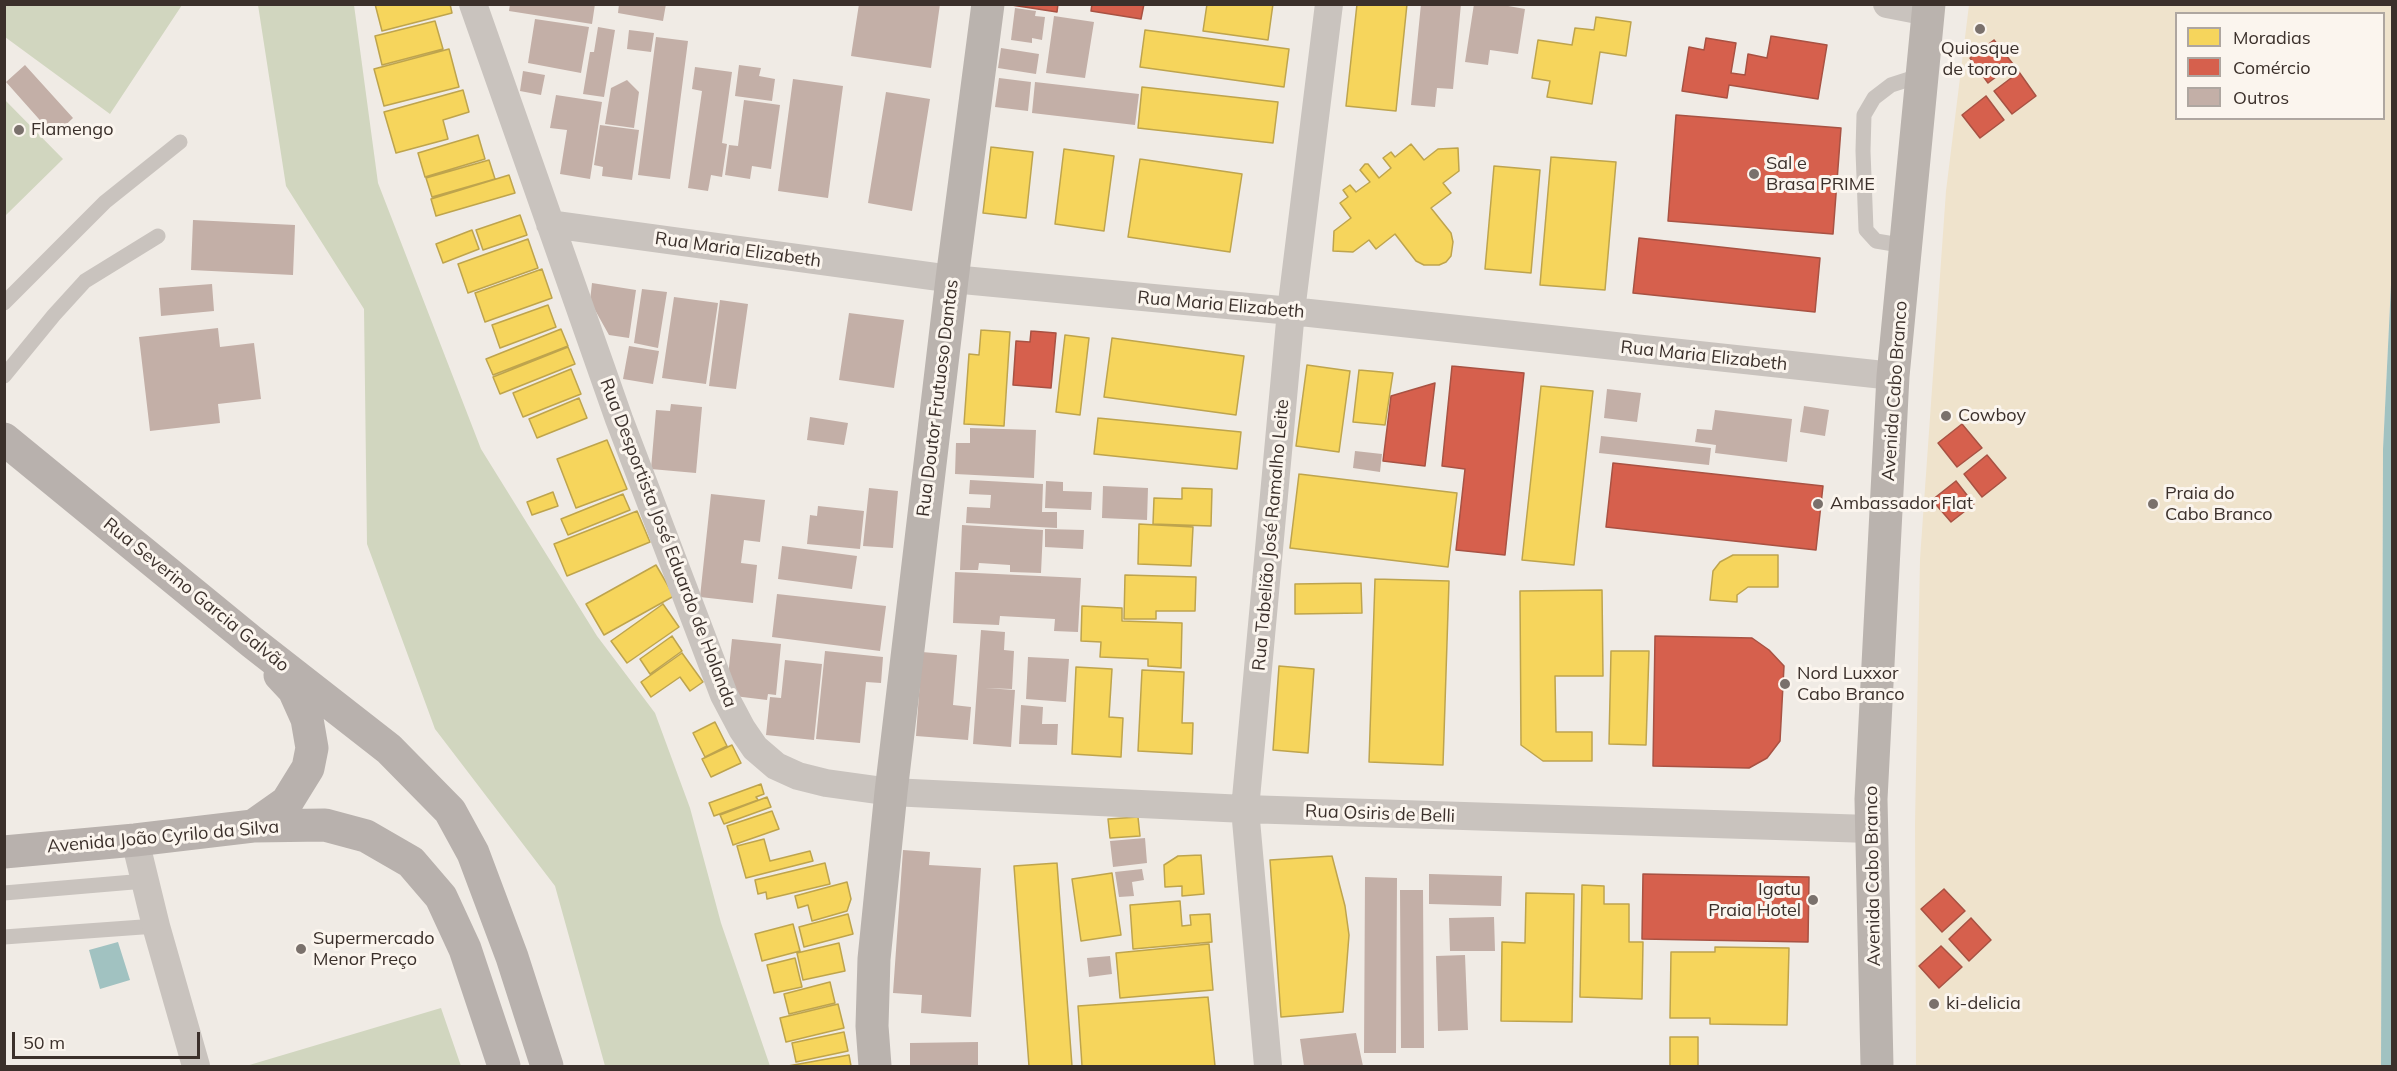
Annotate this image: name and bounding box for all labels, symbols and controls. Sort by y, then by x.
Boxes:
legend [2175,12,2385,120]
marker: Quiosque de tororo [1973,22,1987,36]
text: Moradias [2233,26,2311,49]
place label: Quiosque de tororo [1941,38,2019,80]
text: Comércio [2233,56,2310,79]
text: Outros [2233,86,2289,109]
place label: Flamengo [31,119,113,141]
marker: Flamengo [12,123,26,137]
place label: Sal e Brasa PRIME [1766,153,1875,195]
marker: Sal e Brasa PRIME [1747,167,1761,181]
street label: Rua Maria Elizabeth [654,228,822,272]
street label: Rua Doutor Frutuoso Dantas [913,278,963,518]
street label: Rua Maria Elizabeth [1137,287,1305,323]
street label: Avenida Cabo Branco [1878,300,1912,482]
street label: Rua Maria Elizabeth [1620,337,1788,375]
street label: Rua Desportista José Eduardo de Holanda [595,375,741,711]
street label: Rua Tabelião José Ramalho Leite [1248,398,1294,672]
place label: Cowboy [1958,405,2026,427]
marker: Cowboy [1939,409,1953,423]
place label: Praia do Cabo Branco [2165,483,2273,526]
place label: Ambassador Flat [1830,493,1973,515]
marker: Ambassador Flat [1811,497,1825,511]
marker: Praia do Cabo Branco [2146,497,2160,511]
street label: Rua Severino Garcia Galvão [99,513,293,677]
place label: Nord Luxxor Cabo Branco [1797,663,1905,706]
marker: Nord Luxxor Cabo Branco [1778,677,1792,691]
street label: Avenida Cabo Branco [1861,785,1885,967]
street label: Rua Osiris de Belli [1305,801,1455,827]
street label: Avenida João Cyrilo da Silva [46,816,280,858]
place label: Igatu Praia Hotel [1708,879,1801,922]
marker: Igatu Praia Hotel [1806,893,1820,907]
place label: Supermercado Menor Preço [313,928,434,970]
marker: Supermercado Menor Preço [294,942,308,956]
place label: ki-delicia [1946,993,2021,1015]
marker: ki-delicia [1927,997,1941,1011]
scale bar [15,1020,202,1058]
text: 50 m [23,1031,65,1054]

